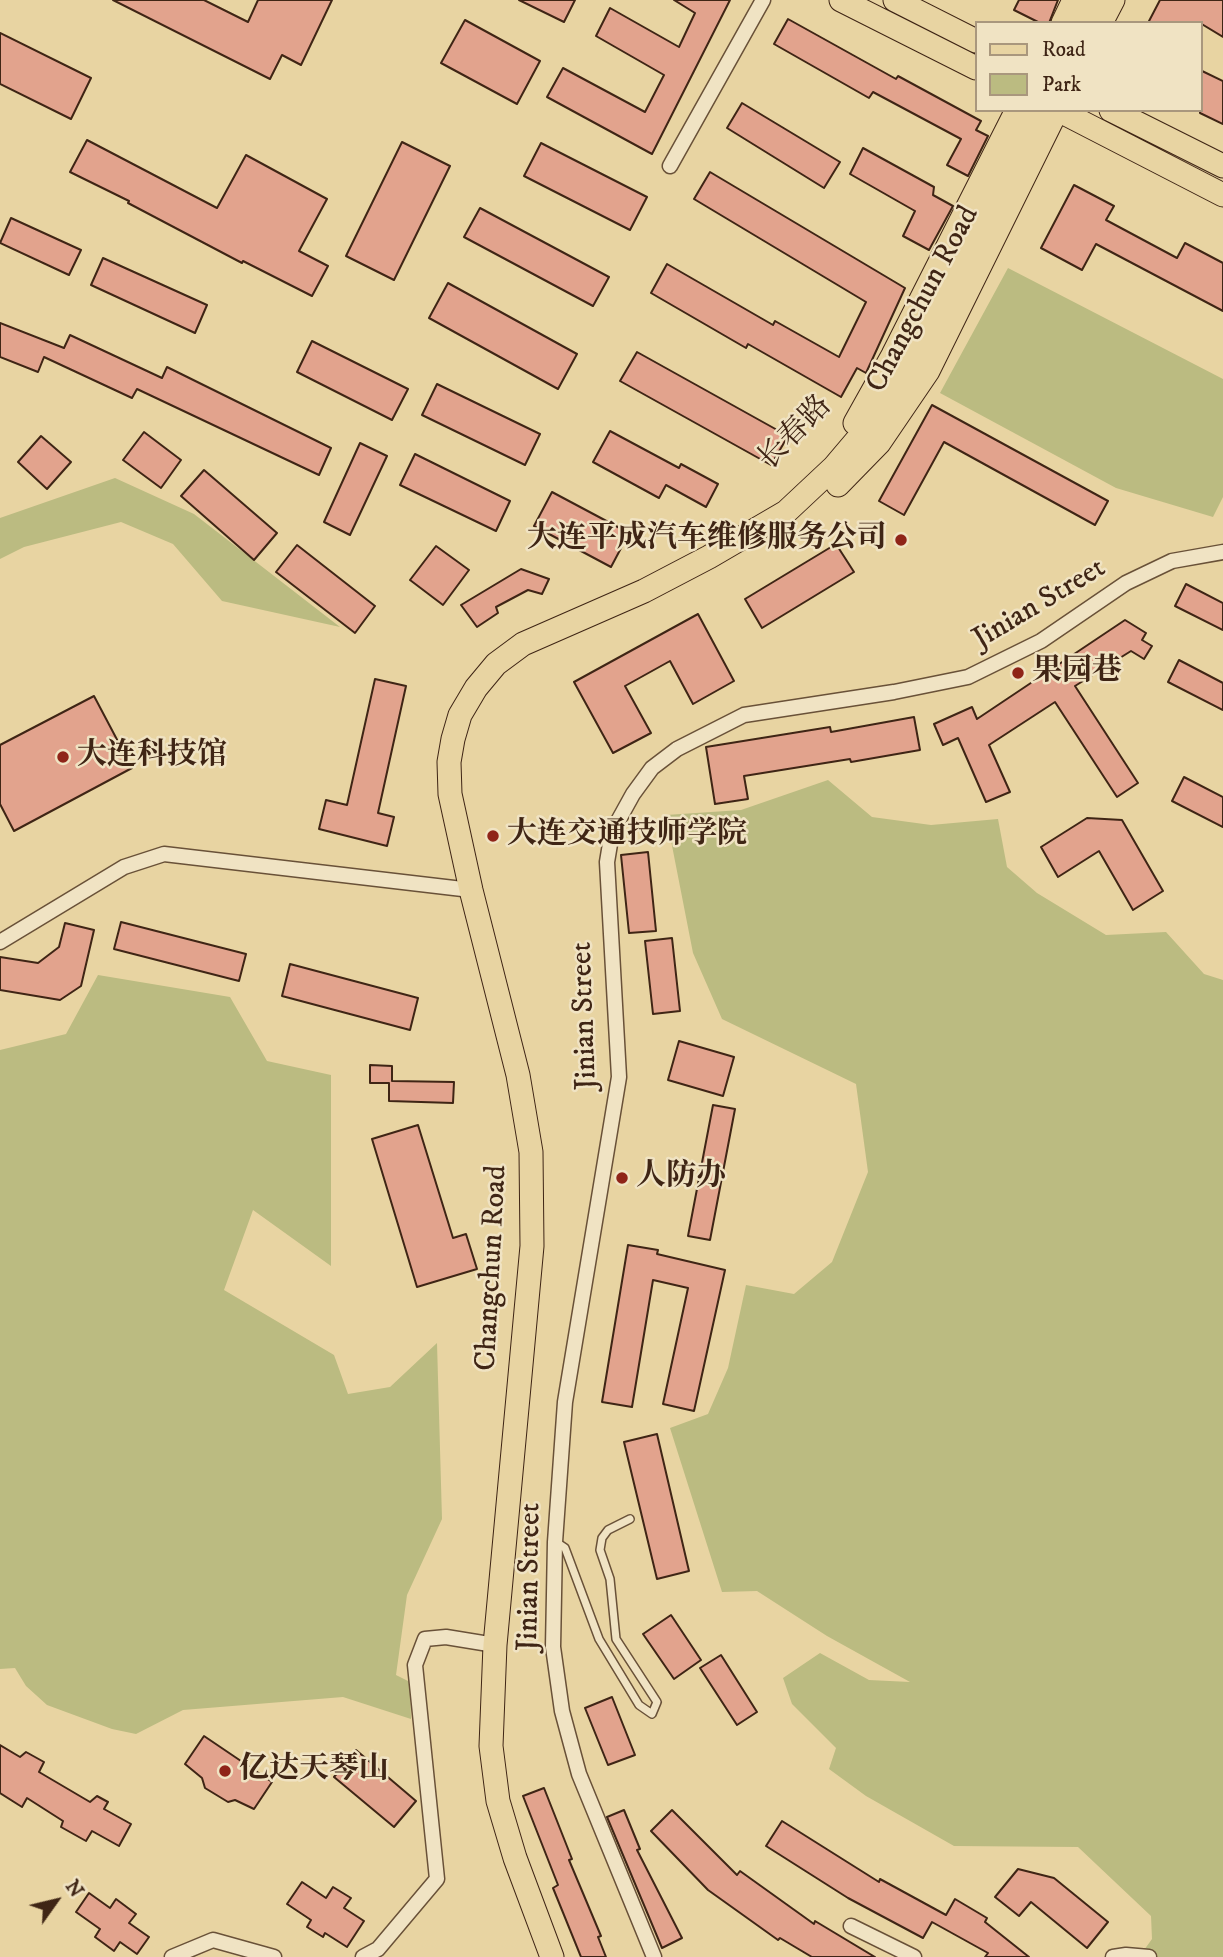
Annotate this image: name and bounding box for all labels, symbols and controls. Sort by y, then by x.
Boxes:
legend [974,21,1202,112]
text: Road [1042,37,1086,63]
text: Park [1042,72,1081,98]
street label: Changchun Road [860,201,988,399]
street label: 长春路 [752,389,840,479]
place label: 大连平成汽车维修服务公司 [527,522,887,558]
marker: 大连平成汽车维修服务公司 [893,532,909,548]
street label: Jinian Street [967,551,1113,659]
place label: 果园巷 [1032,655,1122,691]
marker: 果园巷 [1010,665,1026,681]
place label: 大连科技馆 [77,739,227,775]
marker: 大连科技馆 [55,749,71,765]
place label: 大连交通技师学院 [507,818,747,854]
marker: 大连交通技师学院 [485,828,501,844]
street label: Jinian Street [565,941,607,1091]
place label: 人防办 [636,1160,726,1196]
street label: Changchun Road [470,1164,516,1372]
marker: 人防办 [614,1170,630,1186]
street label: Jinian Street [512,1503,550,1651]
place label: 亿达天琴山 [239,1753,389,1789]
marker: 亿达天琴山 [217,1763,233,1779]
north arrow [21,1866,91,1936]
text: N [60,1876,88,1902]

